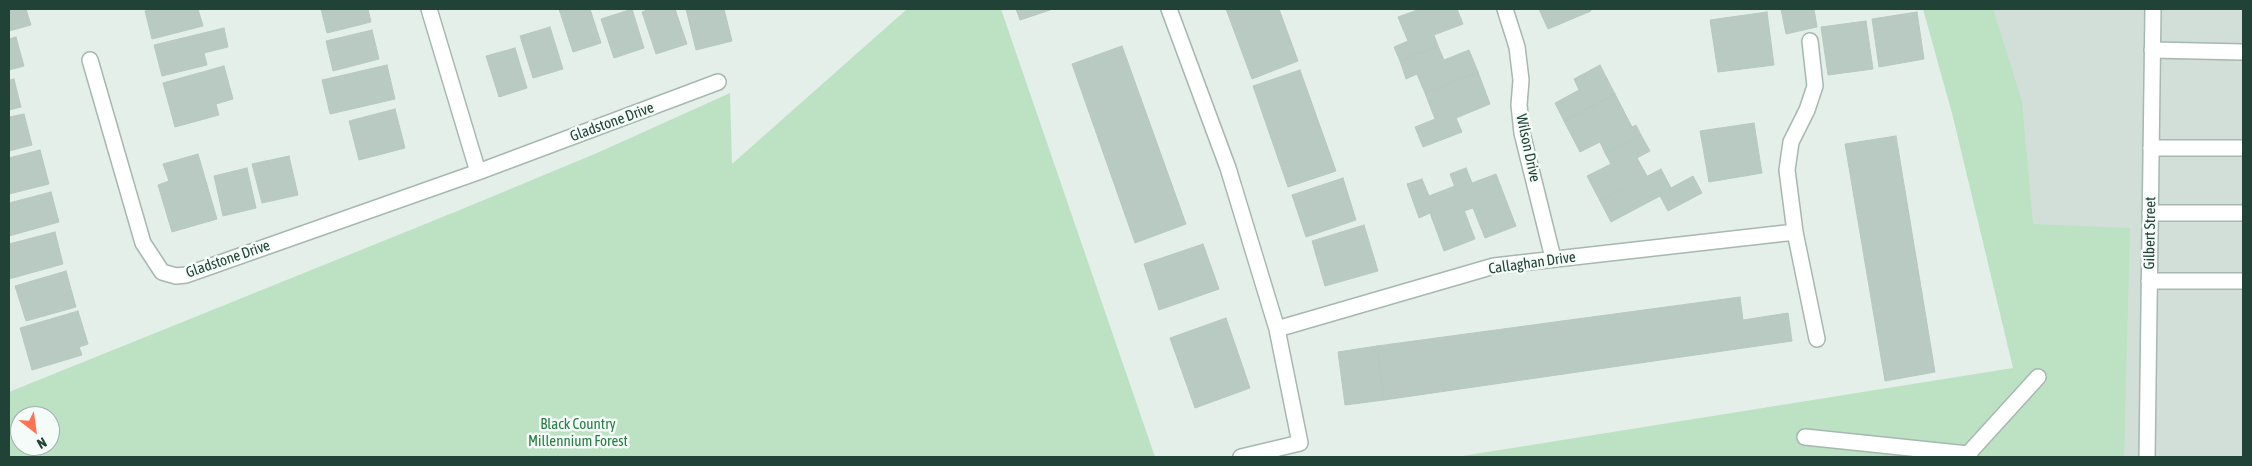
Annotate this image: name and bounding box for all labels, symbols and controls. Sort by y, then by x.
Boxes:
street label: Gladstone Drive [568,99,656,145]
street label: Wilson Drive [1512,112,1544,184]
street label: Gilbert Street [2140,196,2160,270]
street label: Gladstone Drive [184,236,272,282]
street label: Callaghan Drive [1487,248,1577,278]
north arrow [10,406,60,456]
park label: Black Country Millennium Forest [528,415,628,450]
text: N [34,434,50,452]

